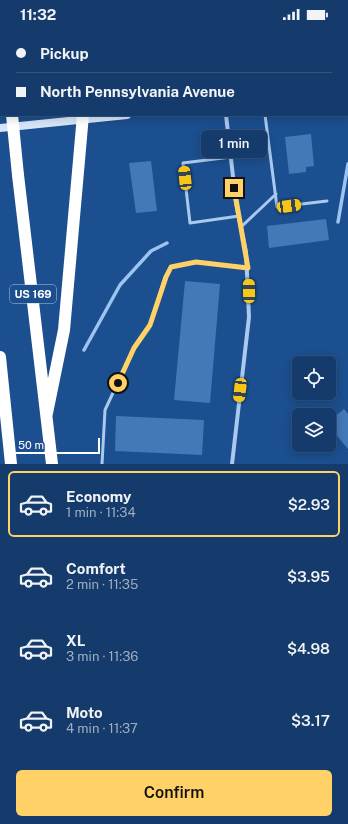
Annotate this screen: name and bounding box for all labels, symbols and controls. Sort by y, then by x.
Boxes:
text: 11:32 [20,6,56,23]
text: Pickup [40,45,89,62]
text: North Pennsylvania Avenue [40,83,235,100]
callout: 1 min [201,130,267,158]
text: 1 min [219,136,249,151]
car [178,165,192,191]
route end [225,179,243,197]
car [276,198,302,214]
car [243,279,255,303]
road number: US 169 [10,285,56,303]
map controls [292,356,336,452]
button: locate [292,356,336,400]
route start [109,374,127,392]
car [233,377,247,403]
button: layers [292,408,336,452]
scale bar [12,436,100,455]
text: 50 m [18,439,44,451]
icon: car [18,486,54,522]
text: Economy [66,488,131,505]
text: $2.93 [288,496,330,513]
text: 1 min · 11:34 [66,505,136,520]
icon: car [18,558,54,594]
text: Comfort [66,560,126,577]
text: $3.95 [287,568,330,585]
text: 2 min · 11:35 [66,577,138,592]
icon: car [18,630,54,666]
text: XL [66,632,85,649]
text: $4.98 [287,640,330,657]
text: 3 min · 11:36 [66,649,138,664]
icon: car [18,702,54,738]
text: Moto [66,704,103,721]
text: $3.17 [291,712,330,729]
text: 4 min · 11:37 [66,721,138,736]
button: Confirm [16,770,332,816]

